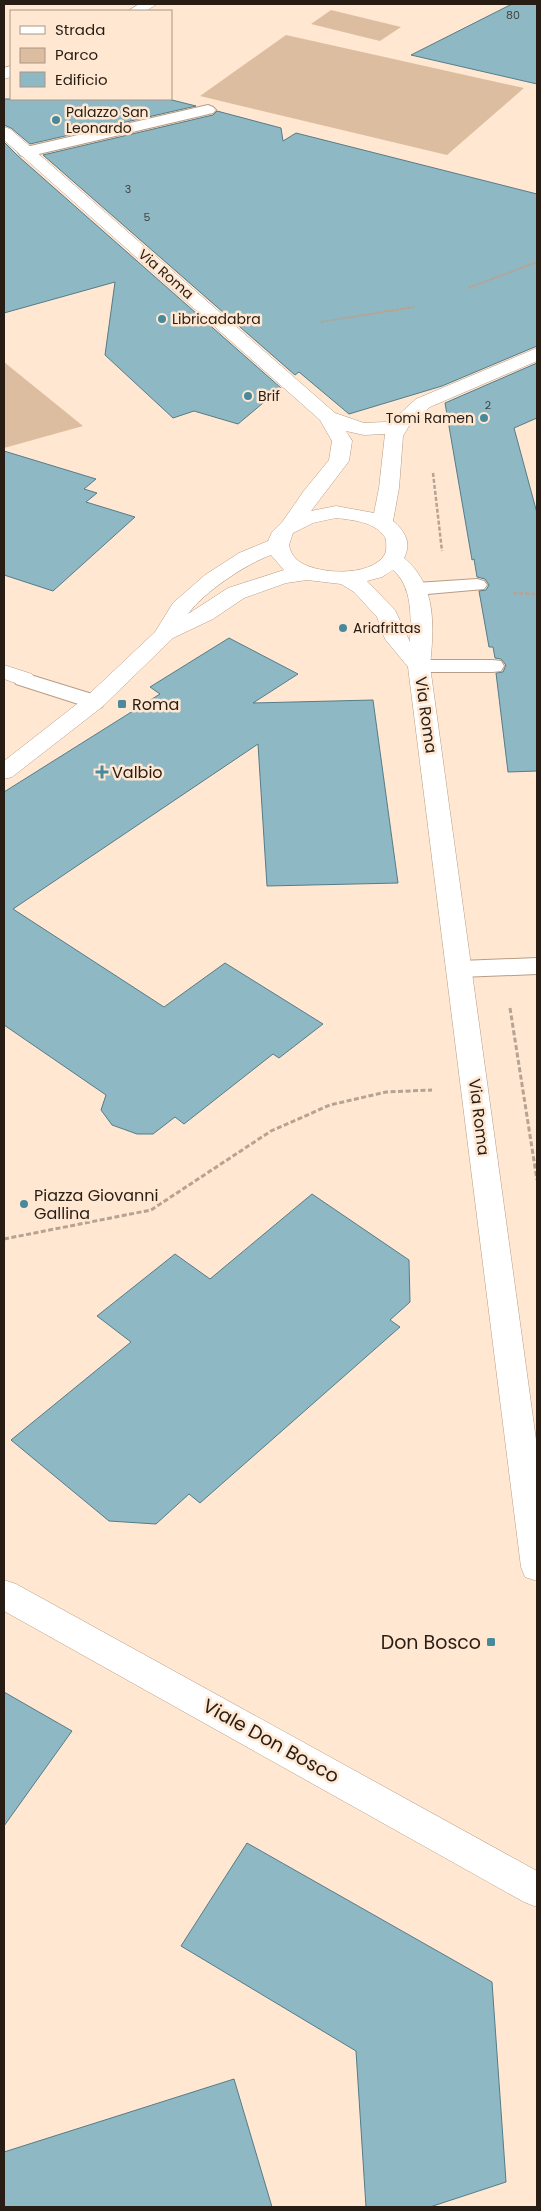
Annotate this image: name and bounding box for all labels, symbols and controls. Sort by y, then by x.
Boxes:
house number: 80 [506,7,520,23]
legend [10,10,172,100]
text: Strada [55,19,105,40]
text: Parco [55,44,98,65]
text: Edificio [55,69,108,90]
place label: Palazzo San Leonardo [66,102,149,138]
marker: Palazzo San Leonardo [50,114,62,126]
house number: 3 [125,181,131,197]
house number: 5 [144,209,151,225]
street label: Via Roma [134,244,198,304]
place label: Libricadabra [172,309,261,329]
marker: Libricadabra [156,313,168,325]
place label: Brif [258,386,280,406]
marker: Brif [242,390,254,402]
house number: 2 [485,397,491,413]
place label: Tomi Ramen [386,408,474,428]
marker: Tomi Ramen [478,412,490,424]
place label: Ariafrittas [353,618,421,638]
marker: Ariafrittas [337,622,349,634]
street label: Via Roma [409,675,443,755]
place label: Roma [132,693,179,716]
marker: Roma [116,698,128,710]
place label: Valbio [112,761,163,784]
marker: Valbio [96,766,108,778]
street label: Via Roma [463,1077,495,1157]
place label: Piazza Giovanni Gallina [34,1184,159,1225]
marker: Piazza Giovanni Gallina [18,1198,30,1210]
place label: Don Bosco [381,1629,481,1656]
marker: Don Bosco [485,1636,497,1648]
street label: Viale Don Bosco [198,1692,344,1790]

